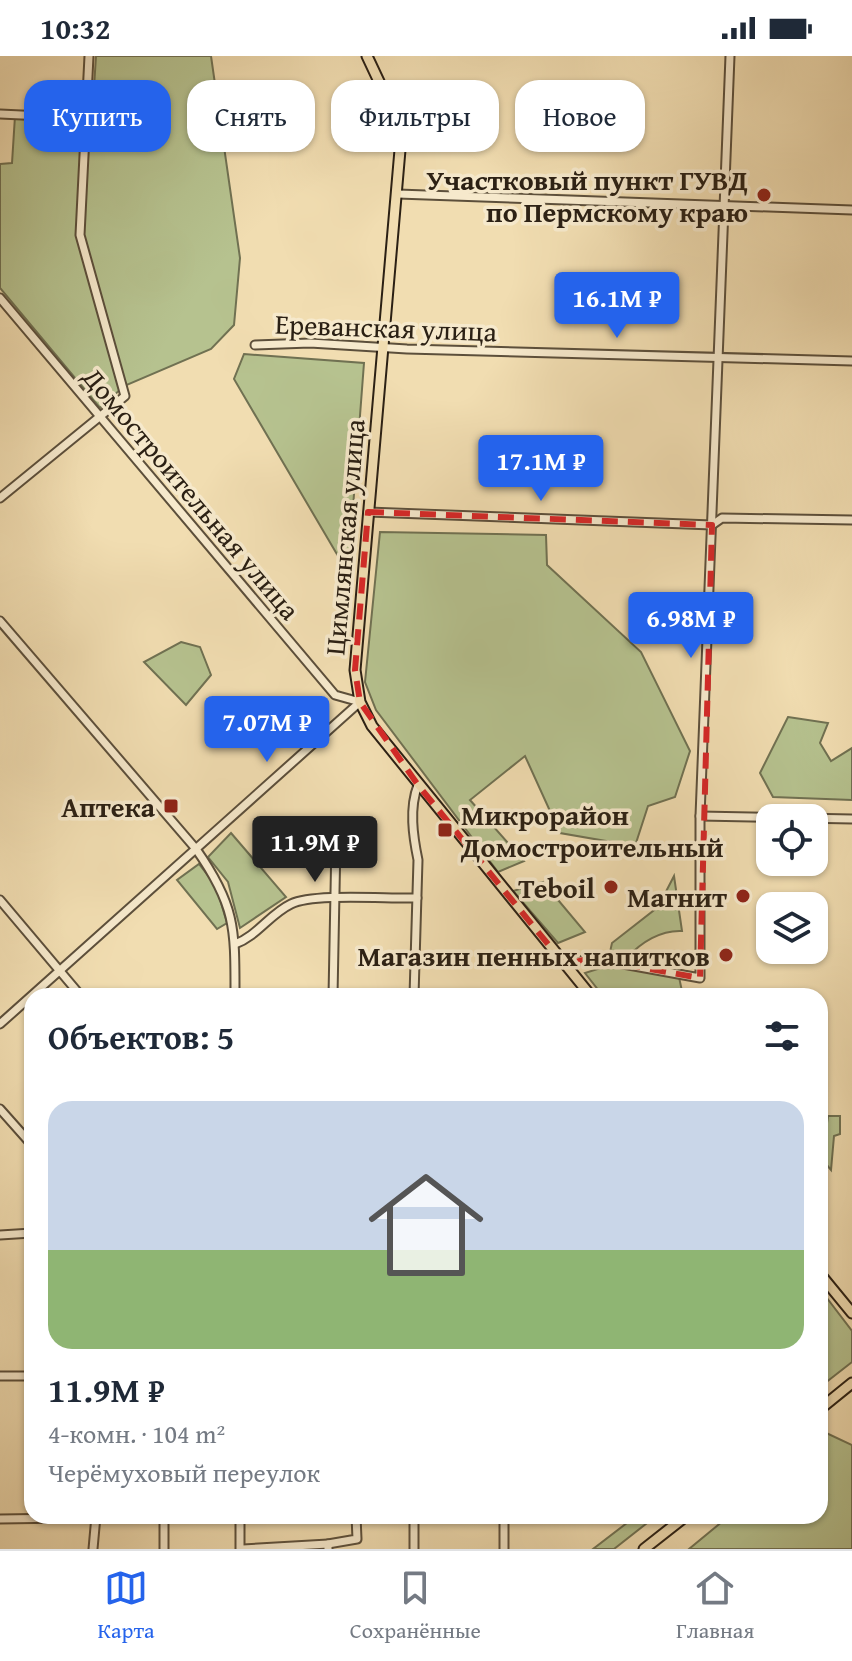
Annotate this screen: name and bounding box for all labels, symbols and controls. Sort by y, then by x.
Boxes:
text: 10:32 [40,6,111,50]
chip: Купить [24,80,171,152]
chip: Снять [187,80,315,152]
chip: Фильтры [331,80,499,152]
chip: Новое [515,80,645,152]
place label: Участковый пункт ГУВД по Пермскому краю [426,159,748,232]
marker: Участковый пункт ГУВД по Пермскому краю [755,186,773,204]
pin: 16.1M ₽ [543,272,691,340]
text: 16.1M ₽ [572,278,662,317]
street label: Ереванская улица [274,303,498,351]
street label: Домостроительная улица [73,357,311,629]
street label: Цимлянская улица [313,417,375,657]
pin: 17.1M ₽ [467,435,615,503]
text: 17.1M ₽ [496,441,586,480]
pin: 6.98M ₽ [617,592,765,660]
text: 6.98M ₽ [646,598,736,637]
pin: 7.07M ₽ [193,696,341,764]
text: 7.07M ₽ [222,702,312,741]
place label: Аптека [61,786,156,827]
place label: Микрорайон Домостроительный [460,794,724,867]
marker: Аптека [162,797,180,815]
map controls [756,804,828,964]
button: locate [756,804,828,876]
pin: 11.9M ₽ [241,816,389,884]
marker: Микрорайон Домостроительный [436,821,454,839]
text: 11.9M ₽ [270,822,360,861]
place label: Teboil [518,867,595,908]
place label: Магнит [627,876,727,917]
marker: Teboil [602,878,620,896]
marker: Магнит [734,887,752,905]
button: layers [756,892,828,964]
place label: Магазин пенных напитков [357,935,710,976]
marker: Магазин пенных напитков [717,946,735,964]
text: Объектов: 5 [48,1012,234,1061]
icon: filters [760,1014,804,1058]
icon: home [354,1153,498,1297]
text: 11.9M ₽ [48,1365,165,1414]
text: 4-комн. · 104 m² [48,1414,225,1453]
text: Черёмуховый переулок [48,1453,320,1492]
tab: Карта [98,1566,155,1646]
tab: Сохранённые [350,1566,481,1646]
tab: Главная [676,1566,754,1646]

